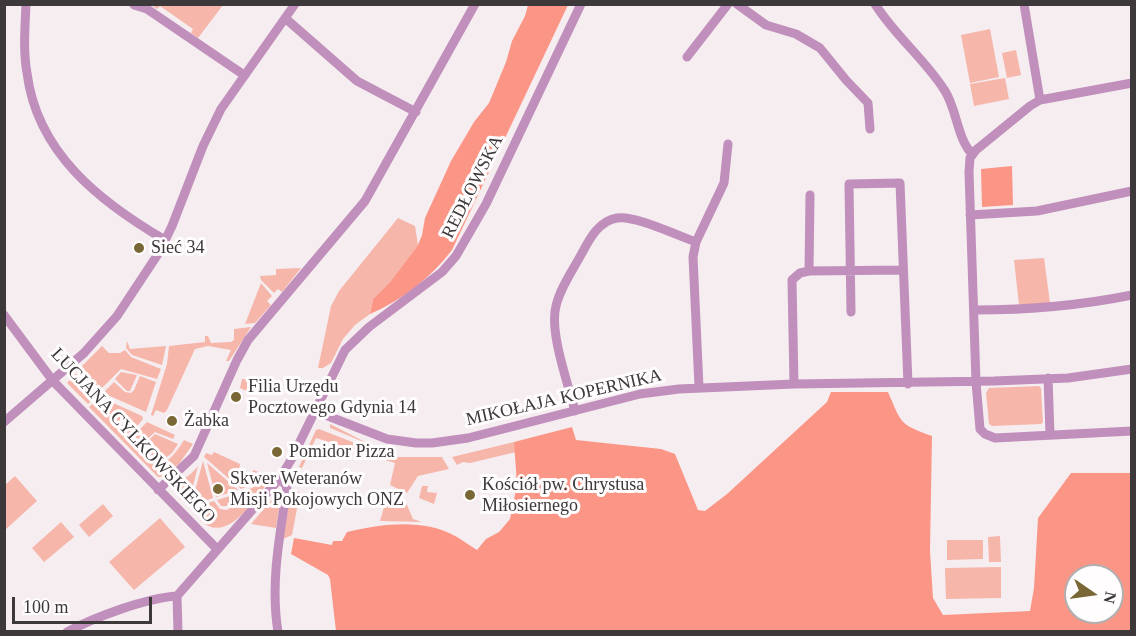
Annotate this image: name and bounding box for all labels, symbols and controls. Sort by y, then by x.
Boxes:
street label: REDŁOWSKA [438,132,508,242]
place label: Sieć 34 [151,237,204,259]
marker: Sieć 34 [132,241,146,255]
street label: LUCJANA CYLKOWSKIEGO [46,344,220,528]
street label: MIKOŁAJA KOPERNIKA [464,365,664,431]
place label: Filia Urzędu Pocztowego Gdynia 14 [248,376,416,418]
marker: Filia Urzędu Pocztowego Gdynia 14 [229,390,243,404]
place label: Żabka [184,410,229,432]
marker: Żabka [165,414,179,428]
place label: Pomidor Pizza [289,441,394,463]
marker: Pomidor Pizza [270,445,284,459]
place label: Skwer Weteranów Misji Pokojowych ONZ [230,468,404,510]
place label: Kościół pw. Chrystusa Miłosiernego [482,474,644,516]
marker: Skwer Weteranów Misji Pokojowych ONZ [211,482,225,496]
marker: Kościół pw. Chrystusa Miłosiernego [463,488,477,502]
north arrow [1064,564,1124,624]
scale bar [15,585,154,623]
text: N [1100,590,1120,605]
text: 100 m [23,597,69,617]

